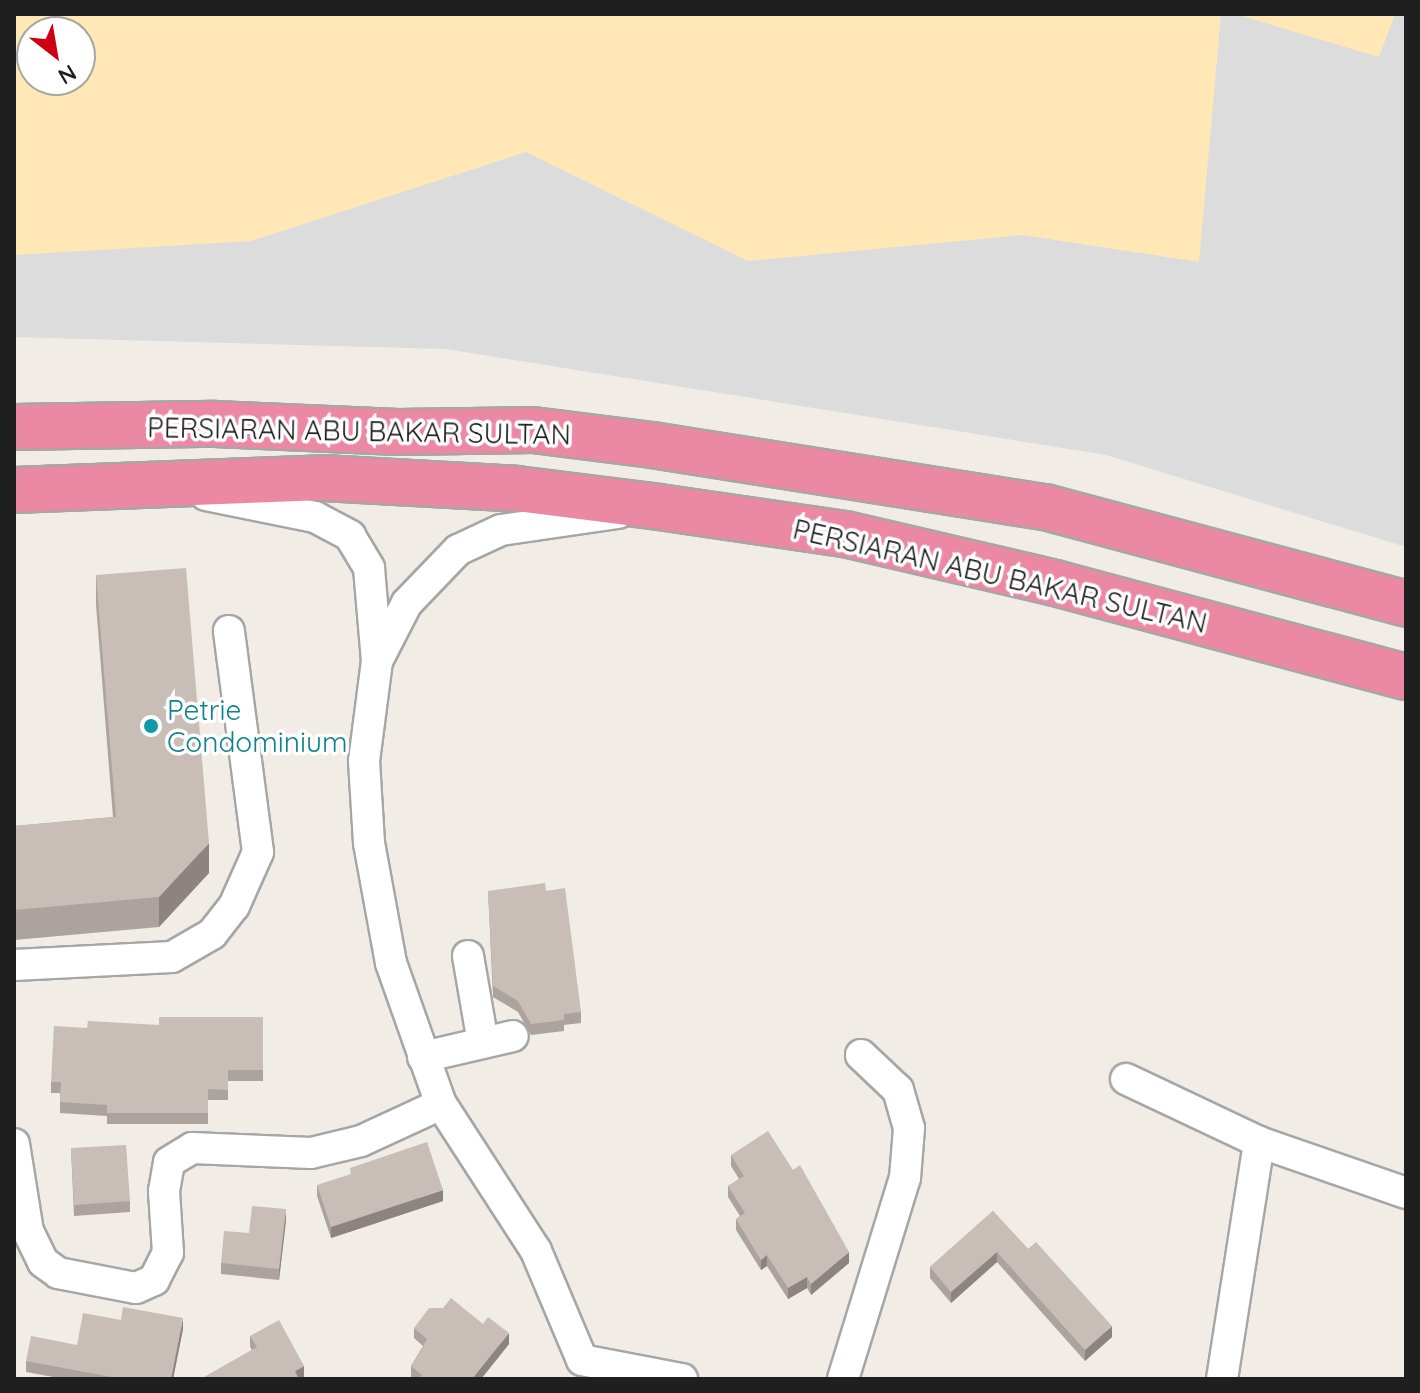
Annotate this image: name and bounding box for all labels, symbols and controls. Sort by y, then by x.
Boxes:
north arrow [16,16,96,96]
text: N [53,59,81,91]
street label: PERSIARAN ABU BAKAR SULTAN [147,411,571,451]
street label: PERSIARAN ABU BAKAR SULTAN [790,512,1210,640]
place label: Petrie Condominium [167,693,347,759]
marker: Petrie Condominium [142,717,160,735]

